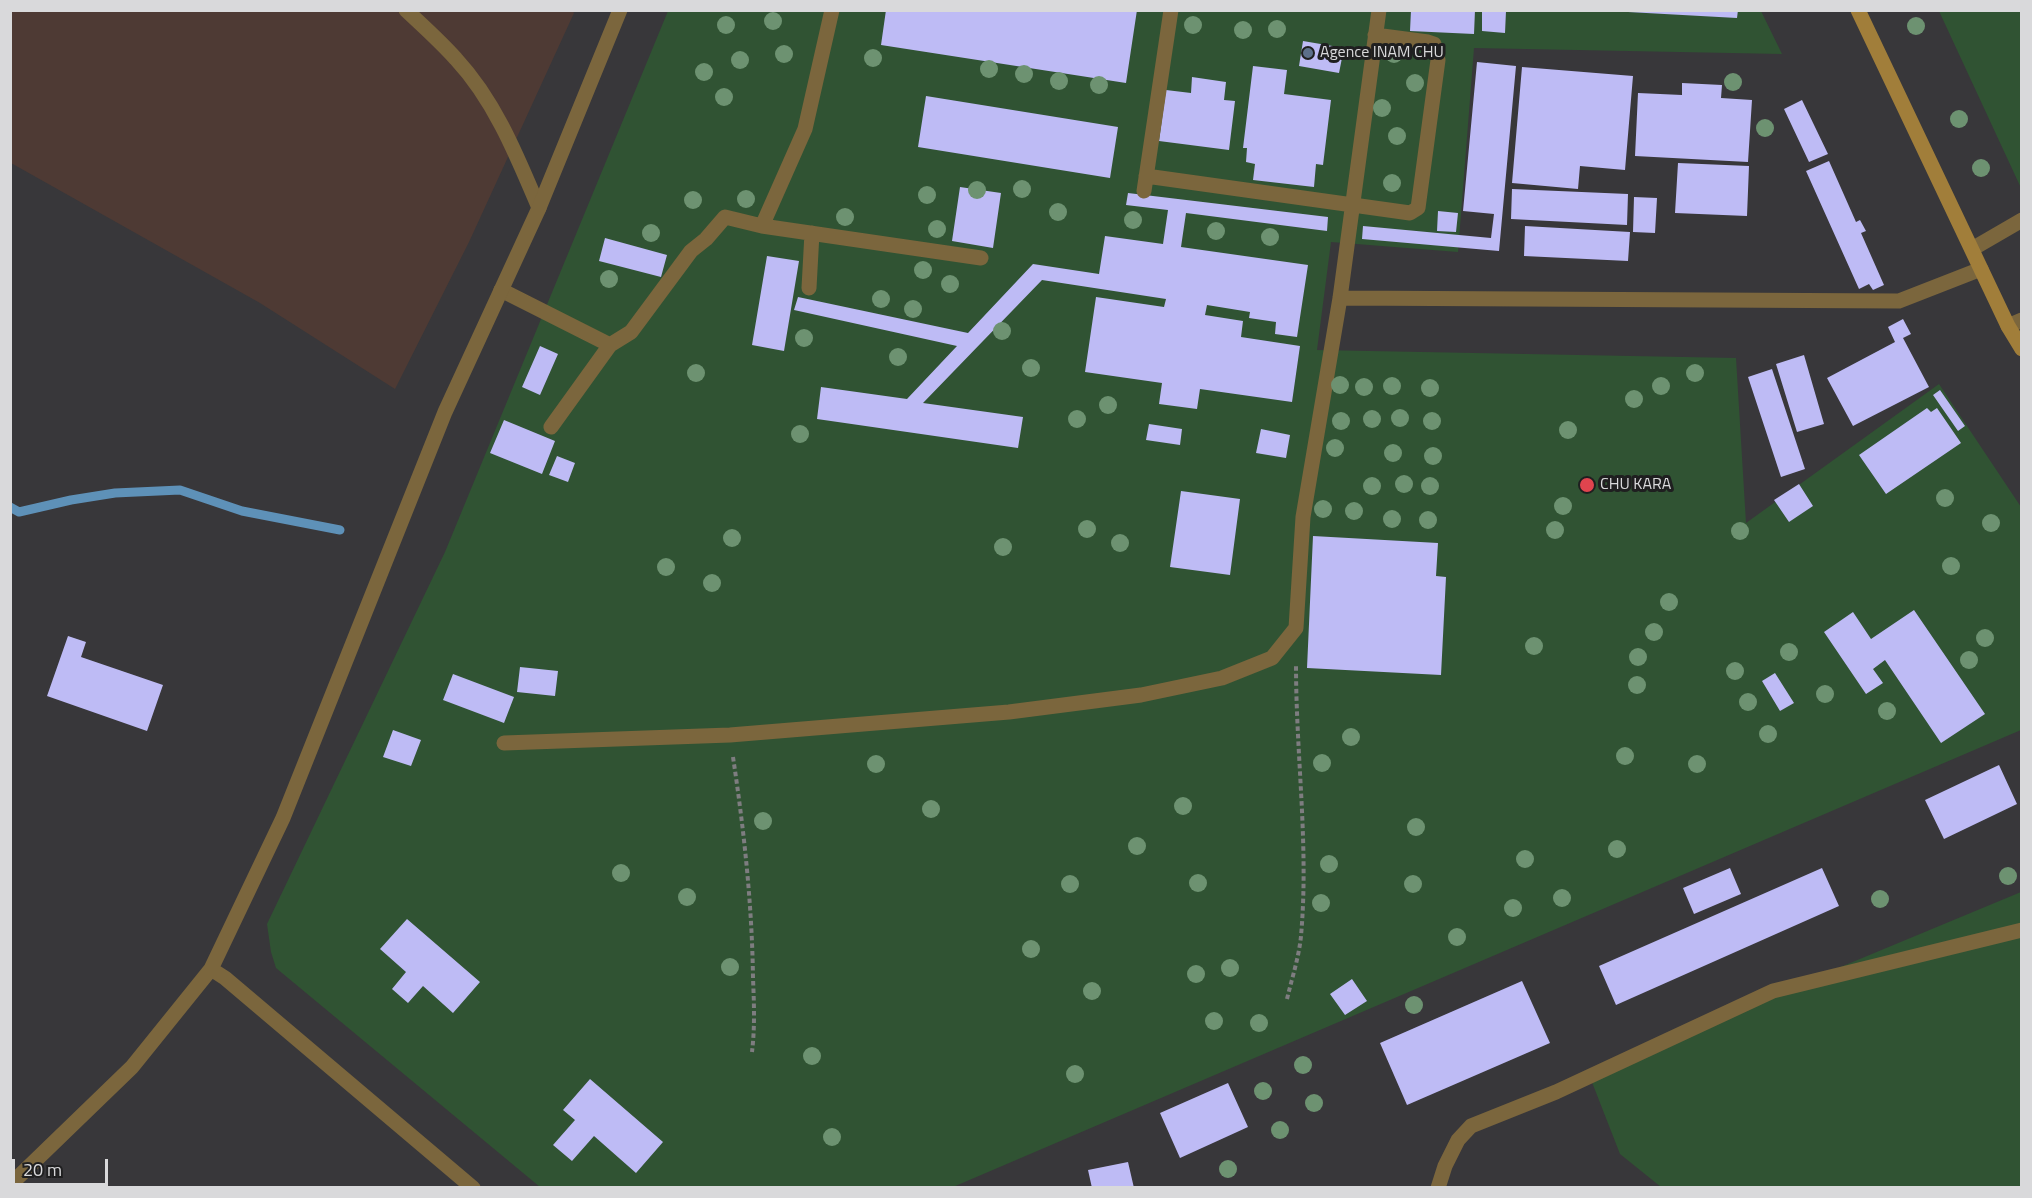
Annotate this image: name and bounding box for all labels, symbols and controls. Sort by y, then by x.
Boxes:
place label: Agence INAM CHU [1320,43,1444,63]
marker: Agence INAM CHU [1301,46,1315,60]
place label: CHU KARA [1600,475,1671,495]
marker: CHU KARA [1578,476,1596,494]
scale bar [15,1147,111,1185]
text: 20 m [23,1156,62,1183]

